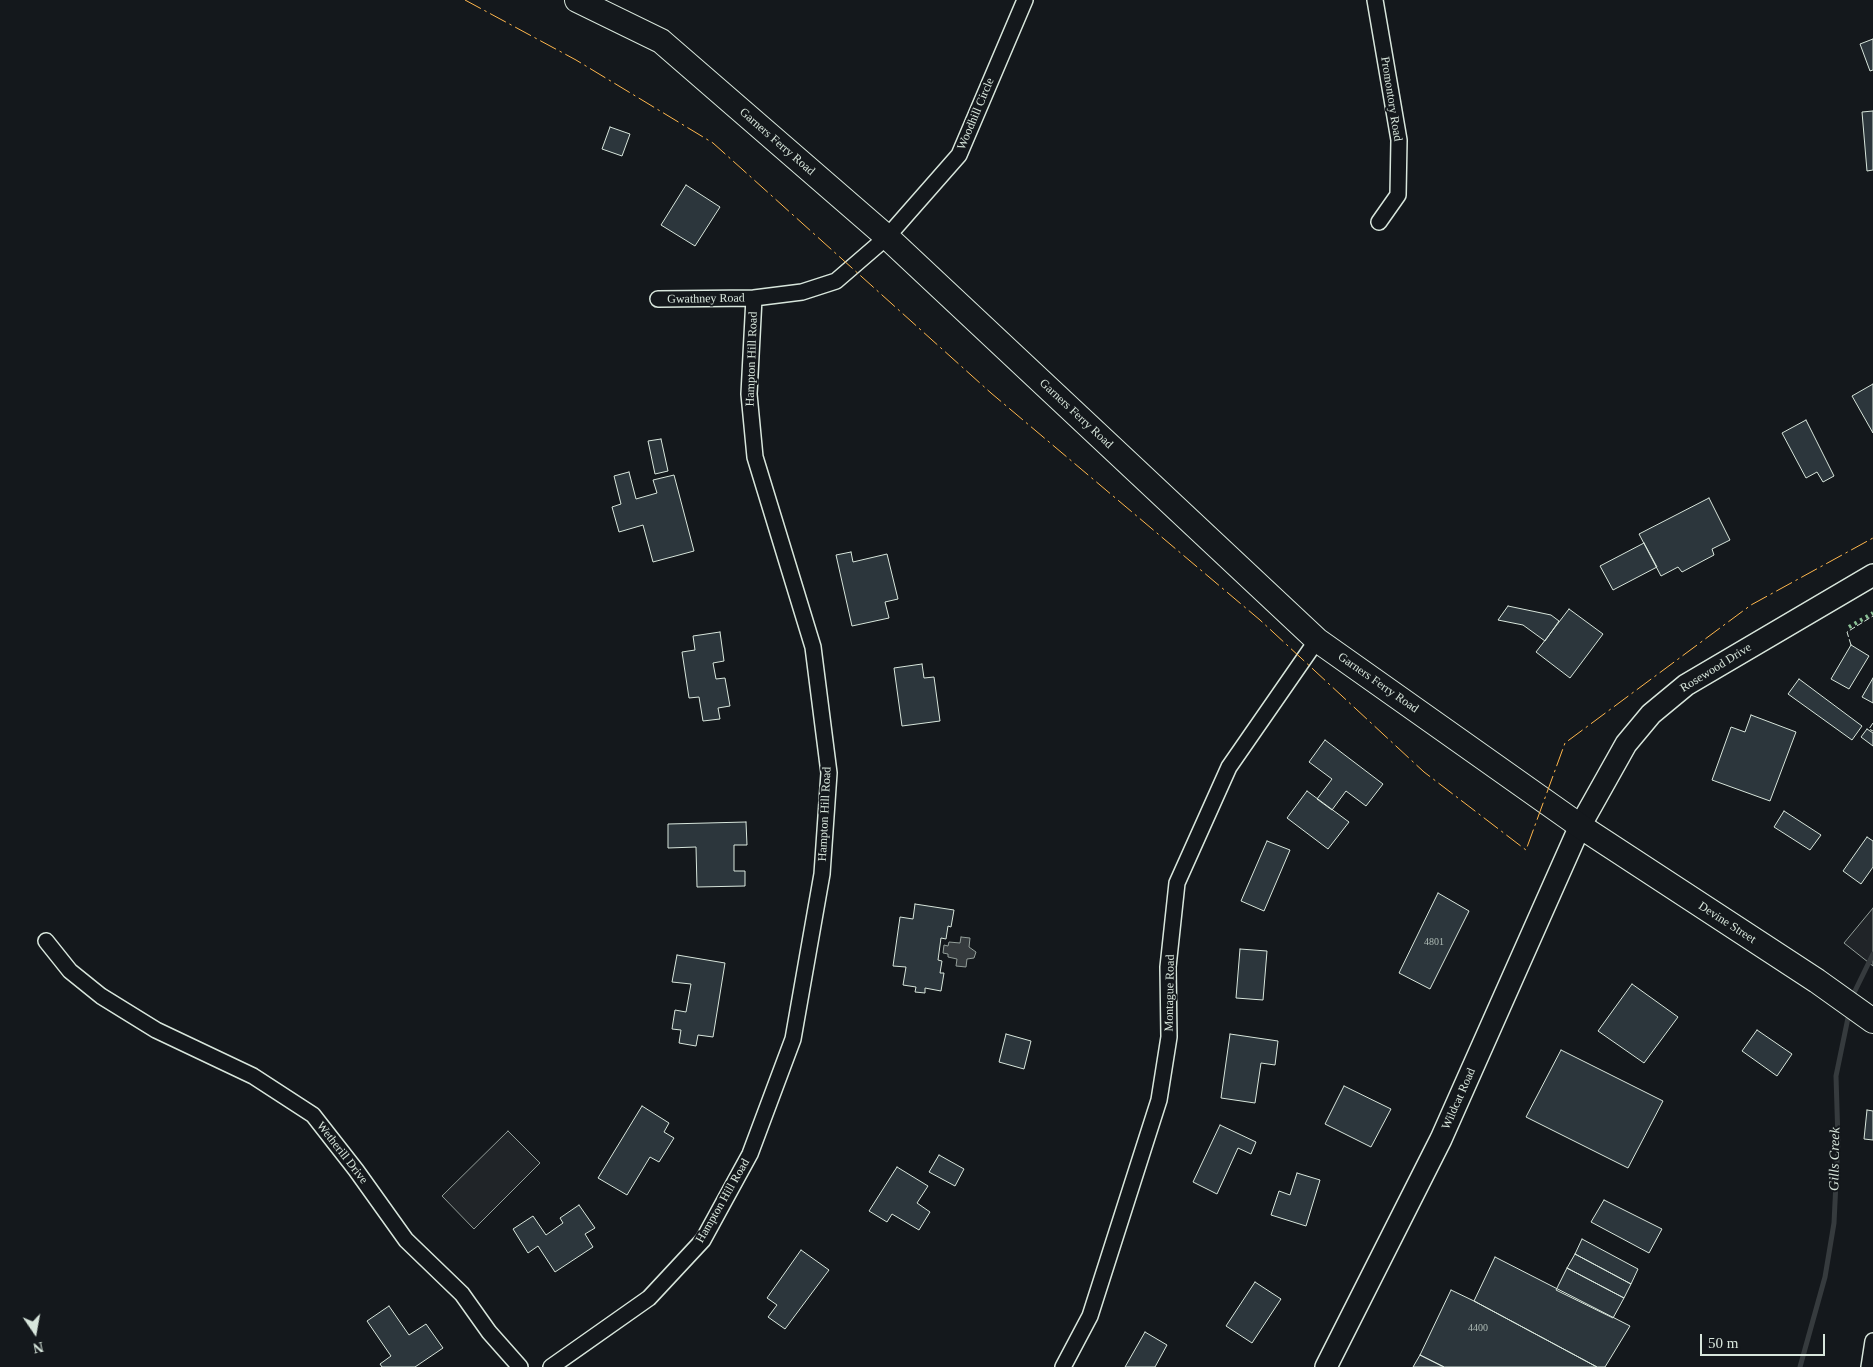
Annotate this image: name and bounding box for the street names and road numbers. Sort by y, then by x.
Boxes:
street label: Promontory Road [1377,56,1405,142]
street label: Woodhill Circle [954,76,998,152]
street label: Garners Ferry Road [736,105,818,179]
street label: Gwathney Road [667,291,745,307]
street label: Hampton Hill Road [743,311,761,407]
street label: Garners Ferry Road [1036,376,1116,452]
street label: Rosewood Drive [1678,640,1754,696]
street label: Garners Ferry Road [1335,650,1421,716]
street label: Hampton Hill Road [815,766,835,862]
street label: Devine Street [1696,899,1758,947]
street label: Montague Road [1162,954,1178,1032]
street label: Wildcat Road [1439,1066,1479,1132]
street label: Wetherill Drive [313,1119,371,1187]
street label: Hampton Hill Road [693,1156,753,1246]

